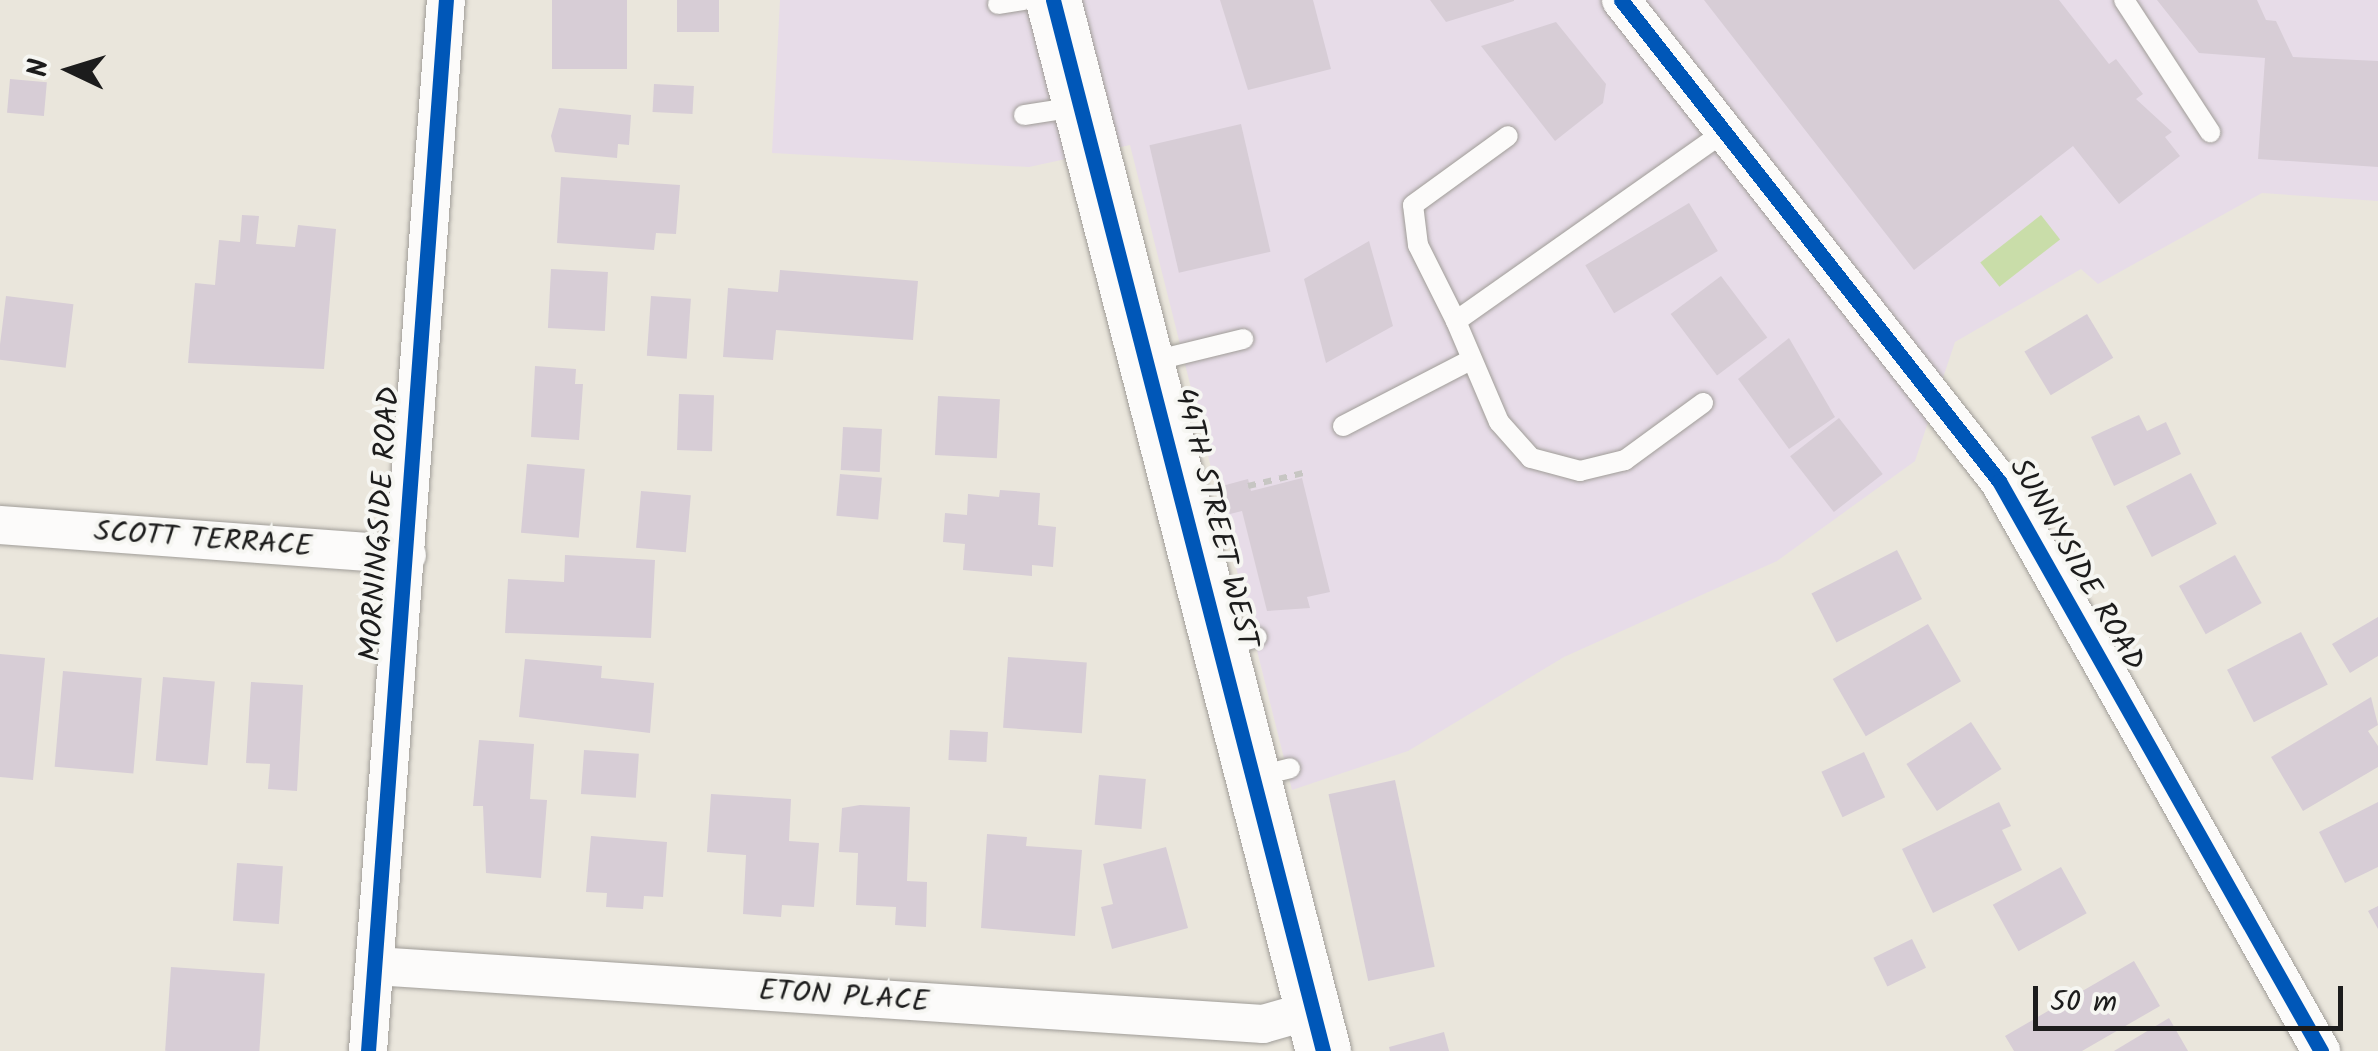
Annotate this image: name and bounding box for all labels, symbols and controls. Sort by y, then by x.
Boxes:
north arrow [20,20,120,120]
text: N [17,57,63,78]
street label: 44TH STREET WEST [1165,384,1265,652]
street label: MORNINGSIDE ROAD [353,385,409,663]
street label: SUNNYSIDE ROAD [2001,452,2151,678]
street label: SCOTT TERRACE [93,514,313,566]
scale bar [2038,966,2348,1028]
street label: ETON PLACE [758,973,930,1021]
text: 50 m [2050,979,2117,1027]

